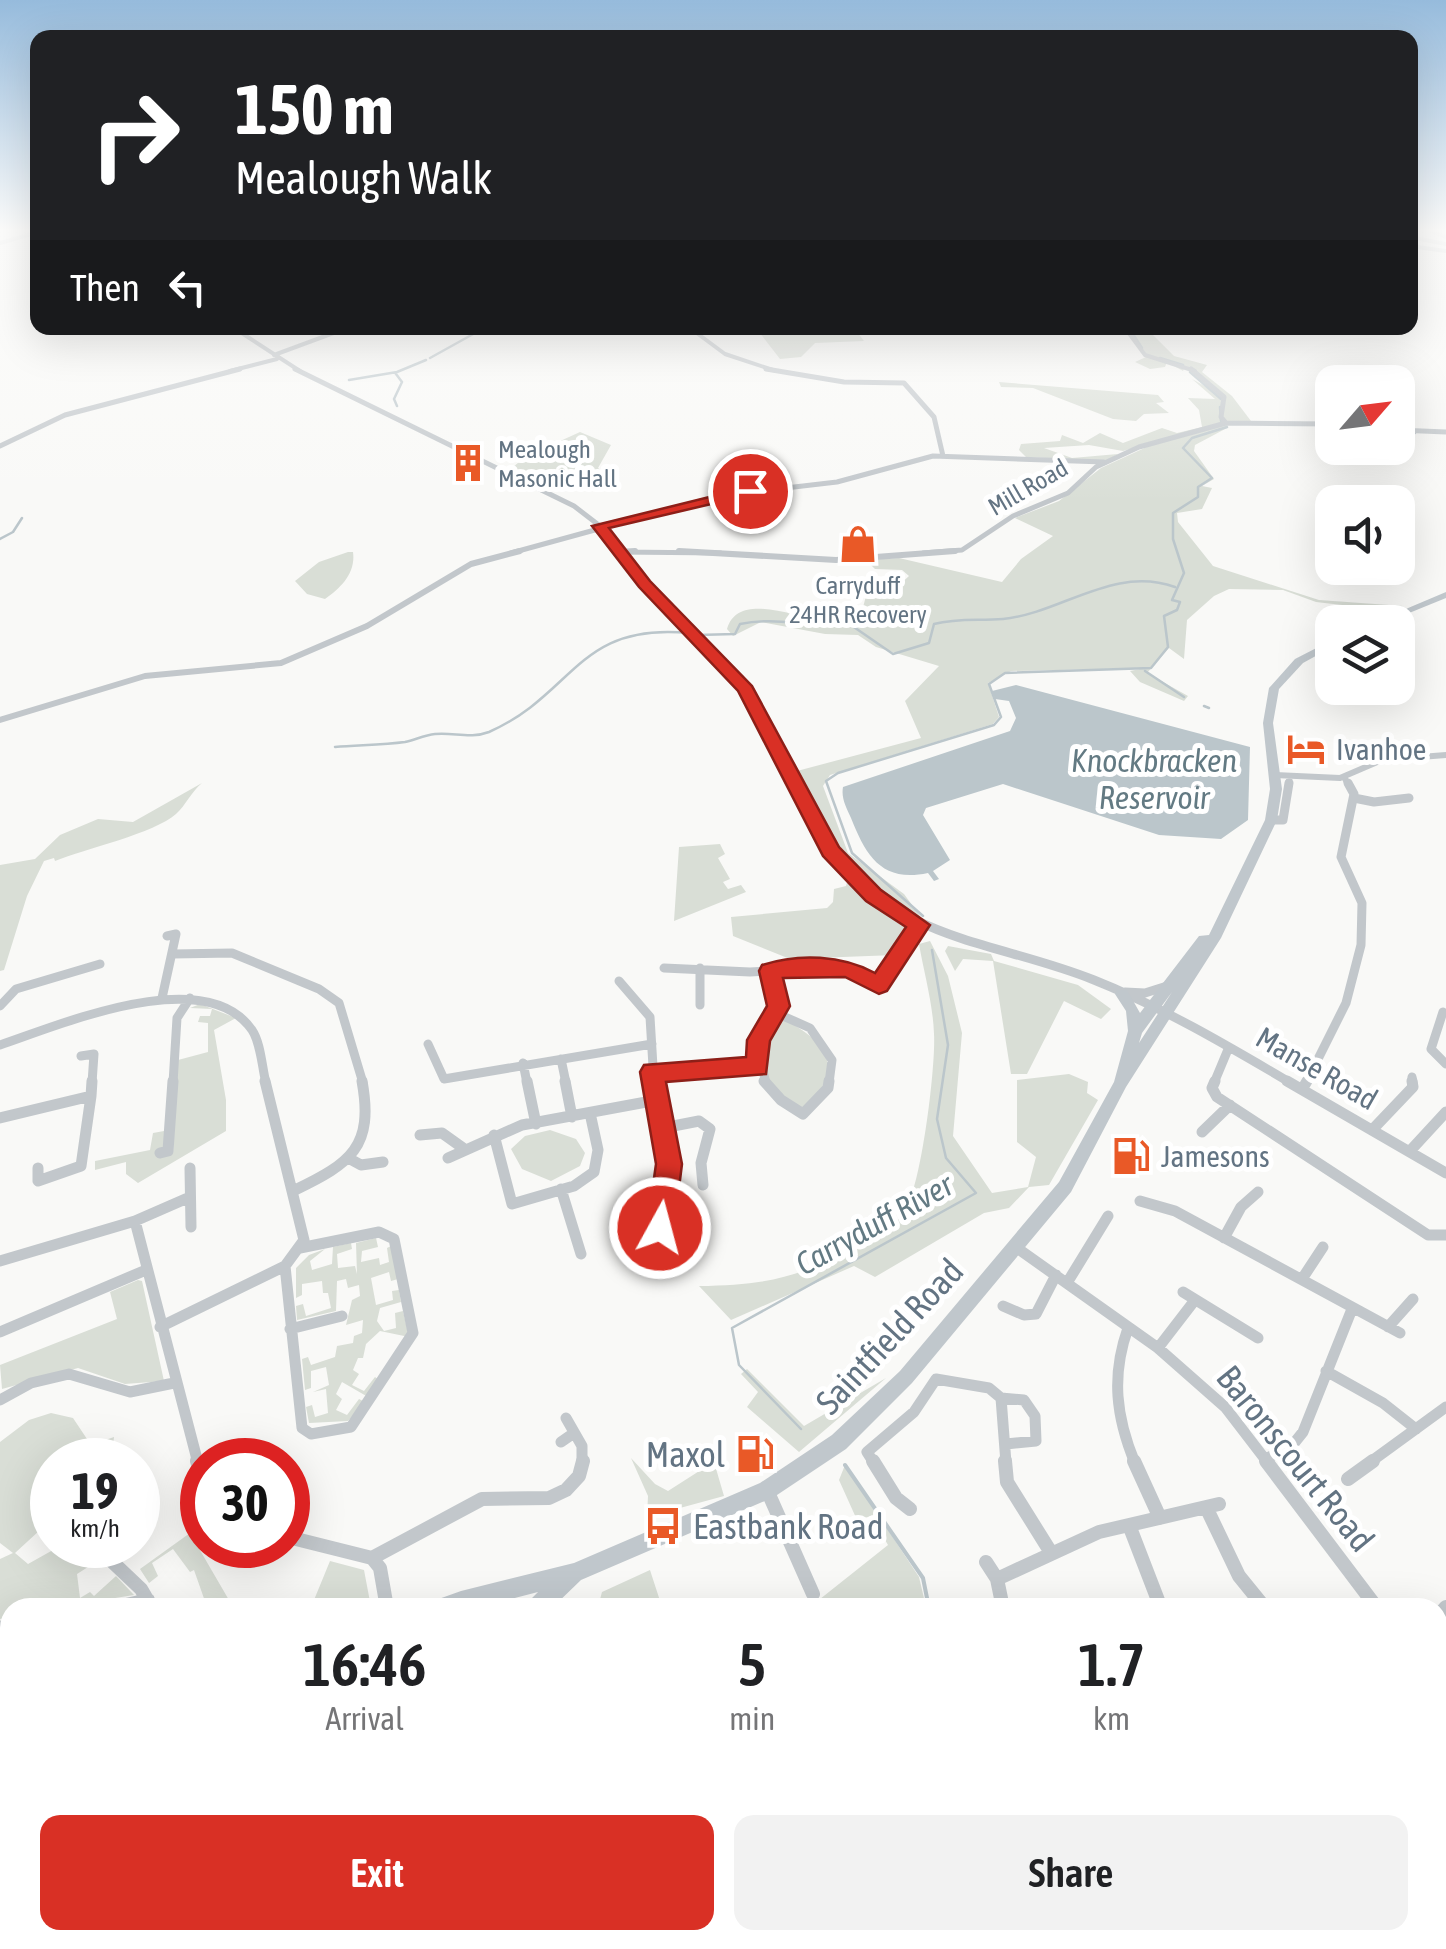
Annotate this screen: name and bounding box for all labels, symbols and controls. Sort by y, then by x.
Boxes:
text: 150 m [235,69,394,149]
icon: right [70,70,200,200]
text: Mealough Walk [235,152,492,204]
icon: left [160,260,215,315]
text: Then [70,266,140,309]
north arrow [1315,365,1415,465]
map controls [1315,365,1415,705]
place label: Mealough Masonic Hall [498,435,617,492]
building icon: Mealough Masonic Hall [447,442,489,484]
pin [708,449,793,534]
street label: Mill Road [983,453,1073,521]
icon: arrive [723,464,778,519]
button: sound [1315,485,1415,585]
shop icon: Carryduff 24HR Recovery [837,523,879,565]
place label: Carryduff 24HR Recovery [789,571,927,628]
button: layers [1315,605,1415,705]
hotel icon: Ivanhoe [1285,728,1327,770]
place label: Ivanhoe [1336,732,1426,766]
water label: Knockbracken Reservoir [1071,742,1237,816]
street label: Manse Road [1250,1020,1384,1116]
fuel station icon: Jamesons [1110,1135,1152,1177]
place label: Jamesons [1161,1139,1270,1173]
water label: Carryduff River [789,1165,960,1282]
position arrow [608,1176,712,1280]
street label: Saintfield Road [807,1250,971,1422]
street label: Baronscourt Road [1209,1357,1383,1559]
fuel station icon: Maxol [734,1433,776,1475]
place label: Maxol [646,1434,725,1474]
speed limit sign: 30 [180,1438,310,1568]
text: 19 [71,1462,118,1520]
bus stop icon: Eastbank Road [642,1505,684,1547]
place label: Eastbank Road [693,1506,883,1546]
text: km/h [70,1514,120,1542]
text: 16:46 [303,1630,426,1699]
text: 5 [738,1630,766,1699]
text: 1.7 [1078,1630,1145,1699]
text: Arrival [326,1700,404,1737]
text: min [729,1700,775,1737]
text: km [1093,1700,1130,1737]
button: Exit [40,1815,714,1930]
button: Share [734,1815,1408,1930]

